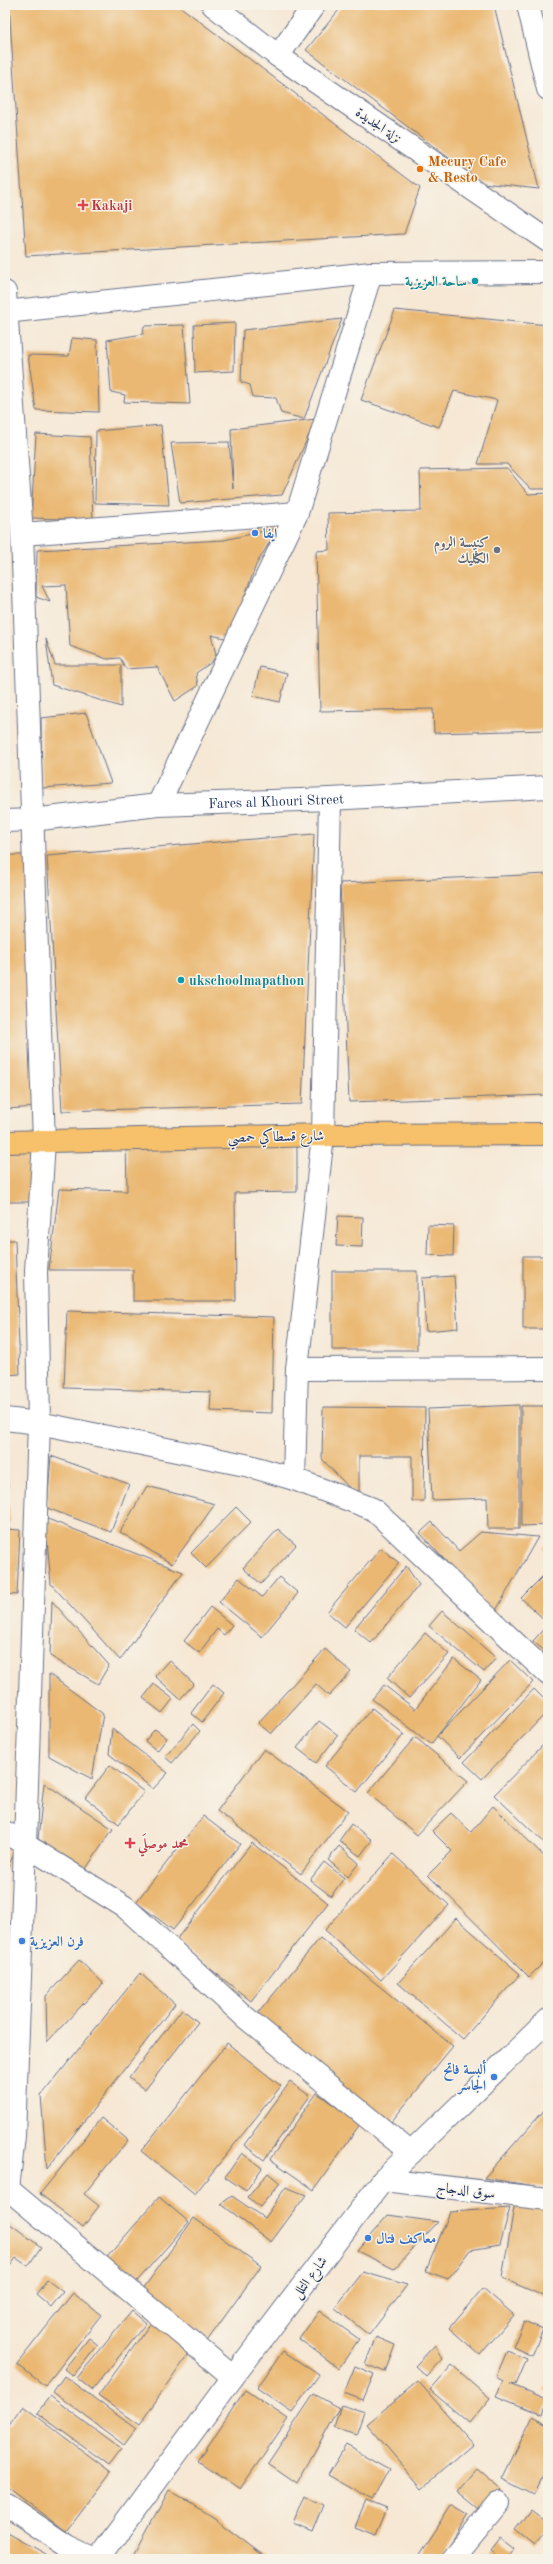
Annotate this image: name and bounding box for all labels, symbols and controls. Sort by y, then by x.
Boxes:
street label: نزلة الجديدة [353,105,404,147]
place label: Mecury Cafe & Resto [428,155,507,185]
marker: Mecury Cafe & Resto [415,164,425,174]
place label: Kakaji [91,199,132,213]
marker: Kakaji [78,200,88,210]
place label: ساحة العزيزية [405,275,467,291]
marker: ساحة العزيزية [470,276,480,286]
place label: ايفا [263,527,277,542]
marker: ايفا [250,528,260,538]
place label: كنيسة الروم الكثليك [434,536,489,566]
marker: كنيسة الروم الكثليك [492,545,502,555]
street label: Fares al Khouri Street [208,792,344,811]
place label: ukschoolmapathon [189,974,304,988]
marker: ukschoolmapathon [176,975,186,985]
street label: شارع قسطاكي حمصي [228,1126,325,1151]
place label: محمد موصلَي [137,1833,188,1857]
marker: محمد موصلَي [125,1838,135,1848]
place label: فرن العزيزية [30,1935,84,1951]
marker: فرن العزيزية [17,1936,27,1946]
place label: ألبسة فاتح الجاسر [443,2059,487,2095]
marker: ألبسة فاتح الجاسر [489,2072,499,2082]
street label: سوق الدجاج [435,2180,496,2207]
place label: معاكف فتال [376,2231,436,2246]
marker: معاكف فتال [363,2233,373,2243]
street label: شارع التلل [290,2254,333,2303]

